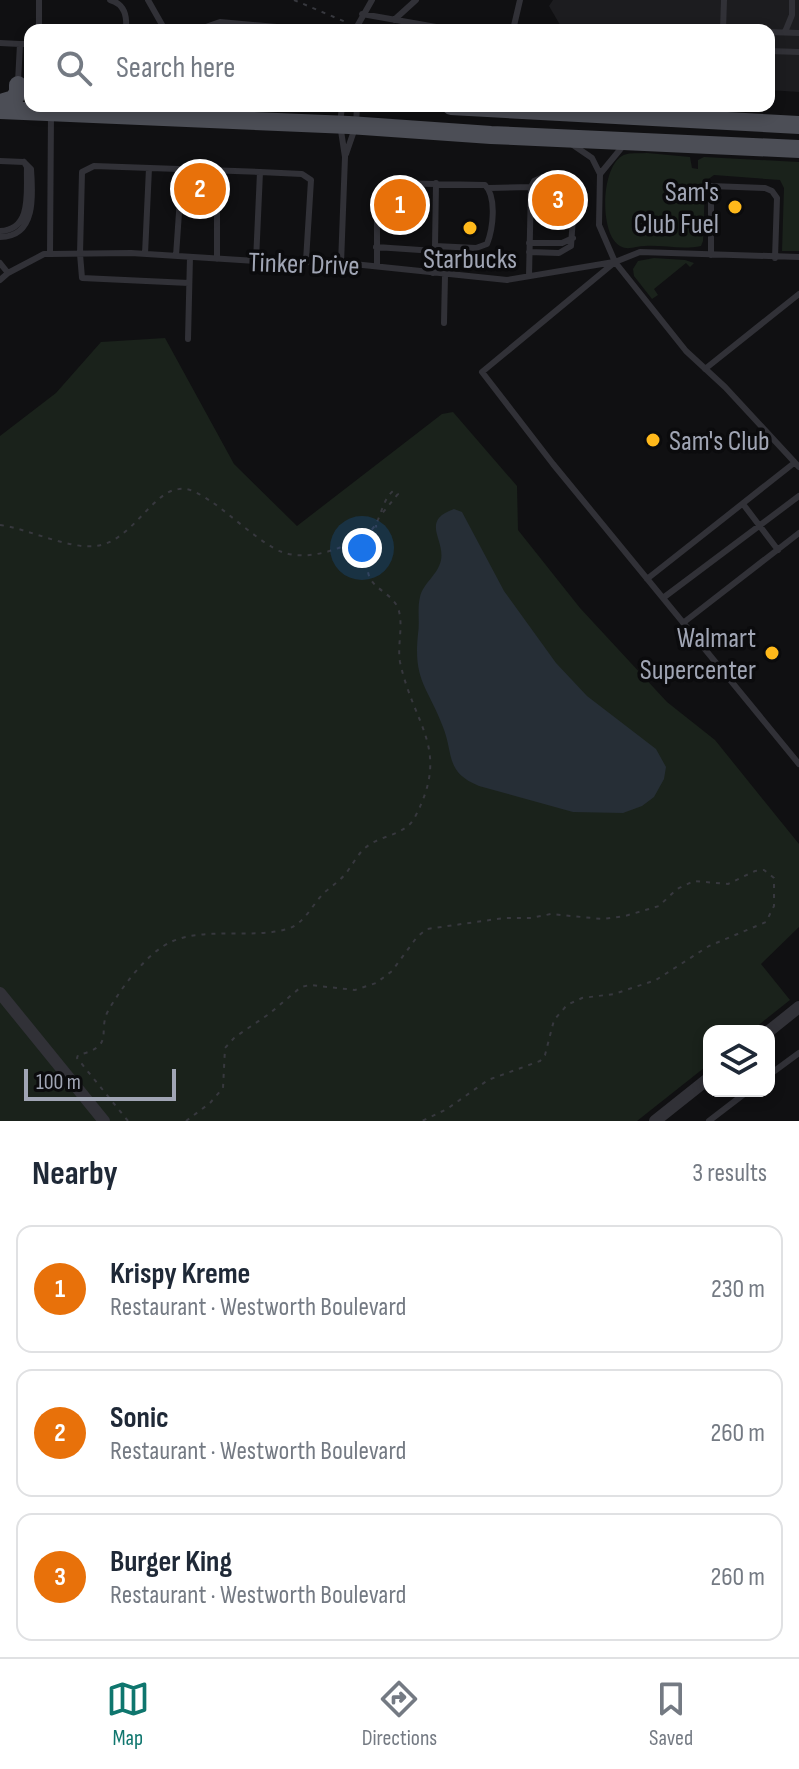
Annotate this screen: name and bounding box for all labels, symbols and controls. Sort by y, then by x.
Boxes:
search box [24,24,775,112]
icon: search [52,46,96,90]
text: Search here [116,50,235,86]
pin: 2 [174,159,226,219]
pin: 3 [532,170,584,230]
pin: 1 [374,175,426,235]
place label: Sam's Club Fuel [634,176,719,241]
marker: Sam's Club Fuel [726,198,744,216]
marker: Starbucks [461,219,479,237]
place label: Starbucks [423,243,517,276]
street label: Tinker Drive [248,246,360,283]
place label: Sam's Club [669,425,770,458]
marker: Sam's Club [644,431,662,449]
your location [342,528,382,568]
place label: Walmart Supercenter [640,622,756,687]
marker: Walmart Supercenter [763,644,781,662]
map controls [703,1025,775,1097]
button: layers [703,1025,775,1097]
scale bar [24,1065,176,1101]
text: 100 m [36,1069,81,1096]
text: Nearby [32,1153,118,1194]
text: 3 results [692,1158,767,1189]
text: Krispy Kreme [110,1256,250,1292]
text: 1 [55,1274,65,1305]
text: 230 m [711,1274,765,1305]
text: Restaurant · Westworth Boulevard [110,1292,406,1323]
text: Sonic [110,1400,169,1436]
text: 2 [54,1418,66,1449]
text: 260 m [710,1418,765,1449]
text: Restaurant · Westworth Boulevard [110,1436,406,1467]
text: Burger King [110,1544,232,1580]
text: 3 [54,1562,66,1593]
text: 260 m [710,1562,765,1593]
text: Restaurant · Westworth Boulevard [110,1580,406,1611]
tab: Map [106,1677,150,1752]
tab: Directions [362,1677,437,1752]
tab: Saved [649,1677,693,1752]

